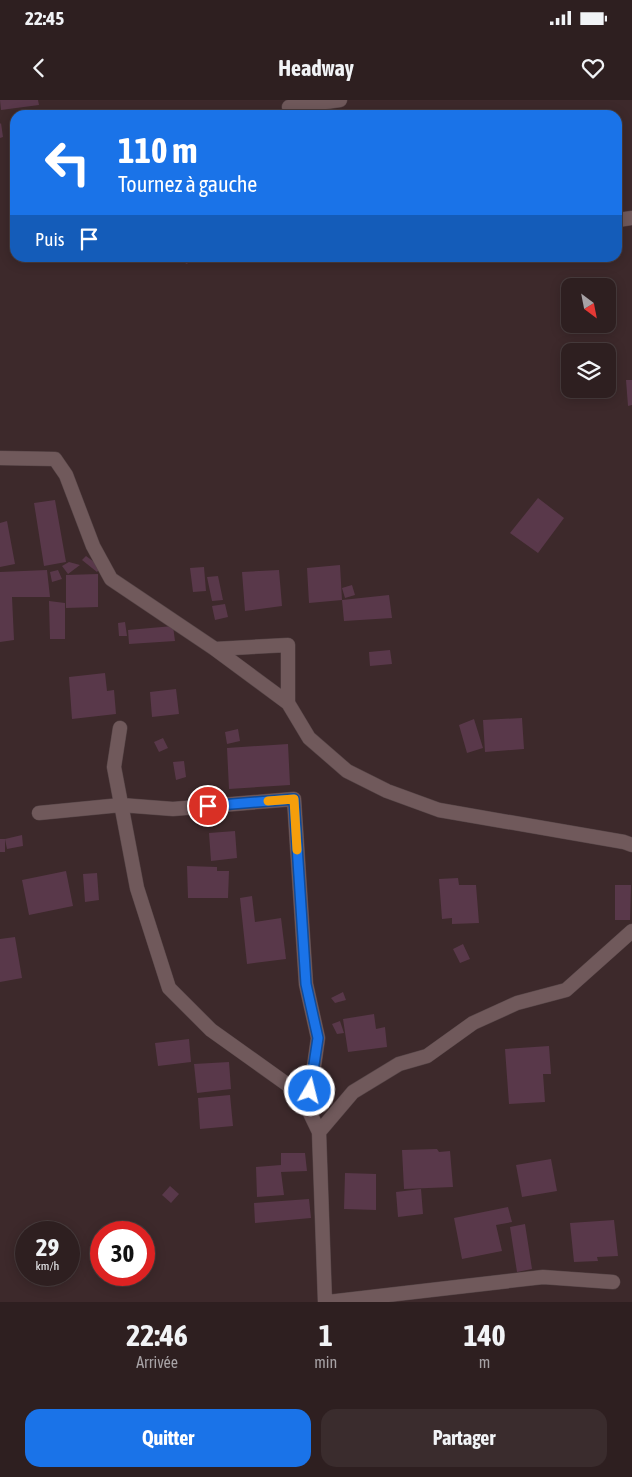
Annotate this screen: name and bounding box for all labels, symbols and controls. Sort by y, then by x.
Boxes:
text: 22:45 [25,7,64,29]
icon: back [25,54,53,82]
icon: heart [579,54,607,82]
text: Headway [278,55,354,81]
icon: left [35,130,100,195]
text: 110 m [118,130,197,170]
text: Tournez à gauche [118,171,257,197]
icon: arrive [75,225,103,253]
text: Puis [35,228,65,250]
north arrow [561,278,616,332]
map controls [561,278,616,398]
button: layers [561,343,616,398]
pin [187,785,229,827]
icon: arrive [194,792,222,820]
position arrow [283,1064,335,1116]
speed limit sign: 30 [90,1221,155,1286]
text: 29 [36,1233,59,1261]
text: km/h [36,1259,59,1273]
text: 22:46 [126,1318,188,1352]
text: 1 [319,1318,333,1352]
text: 140 [463,1318,506,1352]
text: Arrivée [136,1353,178,1371]
text: min [314,1353,337,1371]
text: m [479,1353,490,1371]
button: Quitter [25,1409,311,1467]
button: Partager [321,1409,607,1467]

